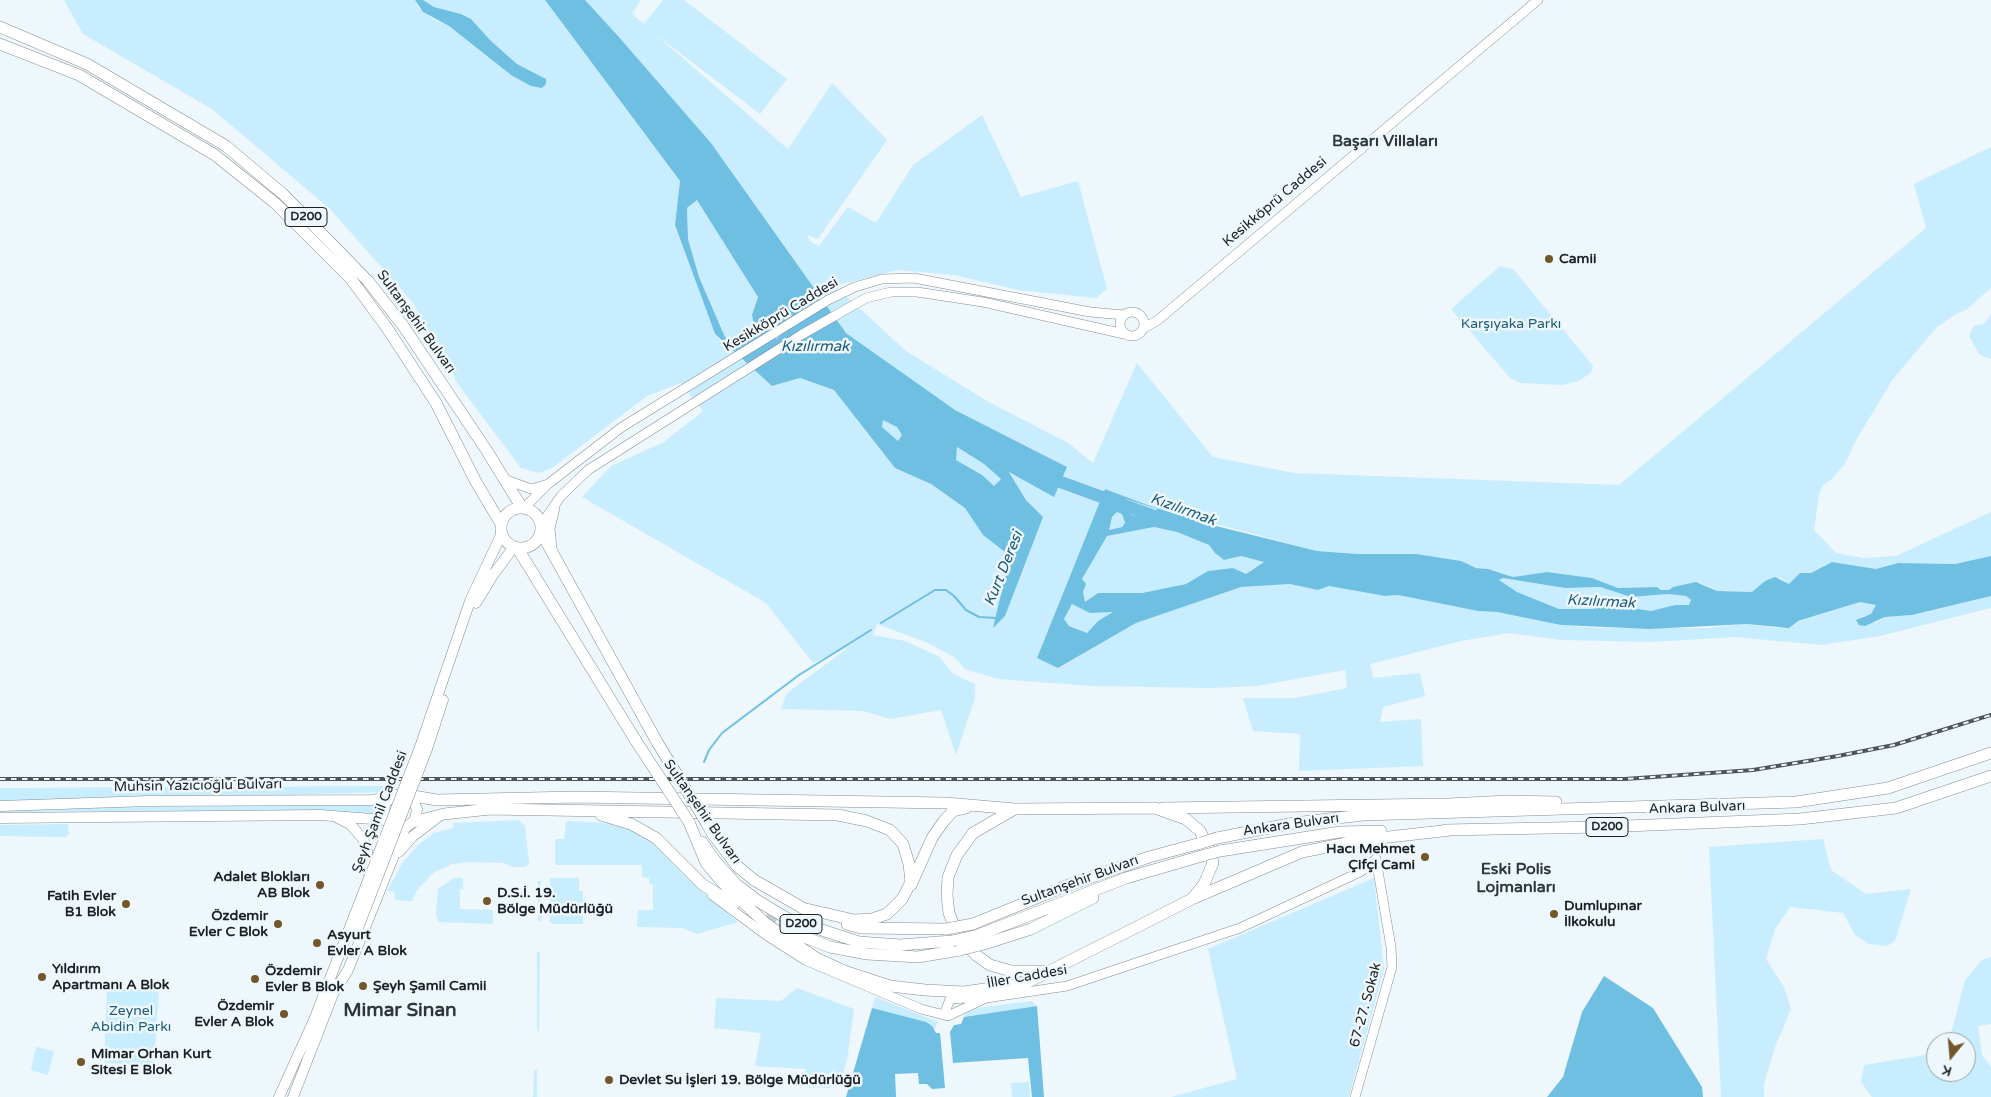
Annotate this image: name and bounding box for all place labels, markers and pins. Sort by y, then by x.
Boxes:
place label: Camii [1559,251,1596,267]
marker: Camii [1543,253,1555,265]
place label: Hacı Mehmet Çifçi Cami [1326,841,1415,874]
marker: Hacı Mehmet Çifçi Cami [1419,851,1431,863]
place label: Adalet Blokları AB Blok [213,869,310,902]
marker: Adalet Blokları AB Blok [314,879,326,891]
place label: D.S.İ. 19. Bölge Müdürlüğü [497,885,613,918]
place label: Fatih Evler B1 Blok [47,888,116,920]
marker: D.S.İ. 19. Bölge Müdürlüğü [481,895,493,907]
marker: Fatih Evler B1 Blok [120,898,132,910]
place label: Dumlupınar İlkokulu [1564,898,1642,930]
place label: Özdemir Evler C Blok [189,908,268,940]
marker: Dumlupınar İlkokulu [1548,908,1560,920]
marker: Özdemir Evler C Blok [272,918,284,930]
place label: Asyurt Evler A Blok [327,927,407,960]
marker: Asyurt Evler A Blok [311,937,323,949]
place label: Yıldırım Apartmanı A Blok [52,961,169,994]
place label: Özdemir Evler B Blok [265,963,344,996]
marker: Yıldırım Apartmanı A Blok [36,971,48,983]
marker: Özdemir Evler B Blok [249,973,261,985]
place label: Şeyh Şamil Camii [373,978,487,994]
marker: Şeyh Şamil Camii [357,980,369,992]
place label: Özdemir Evler A Blok [194,998,274,1030]
marker: Özdemir Evler A Blok [278,1008,290,1020]
place label: Mimar Orhan Kurt Sitesi E Blok [91,1046,211,1078]
marker: Mimar Orhan Kurt Sitesi E Blok [75,1056,87,1068]
place label: Devlet Su İşleri 19. Bölge Müdürlüğü [619,1072,861,1088]
marker: Devlet Su İşleri 19. Bölge Müdürlüğü [603,1074,615,1086]

